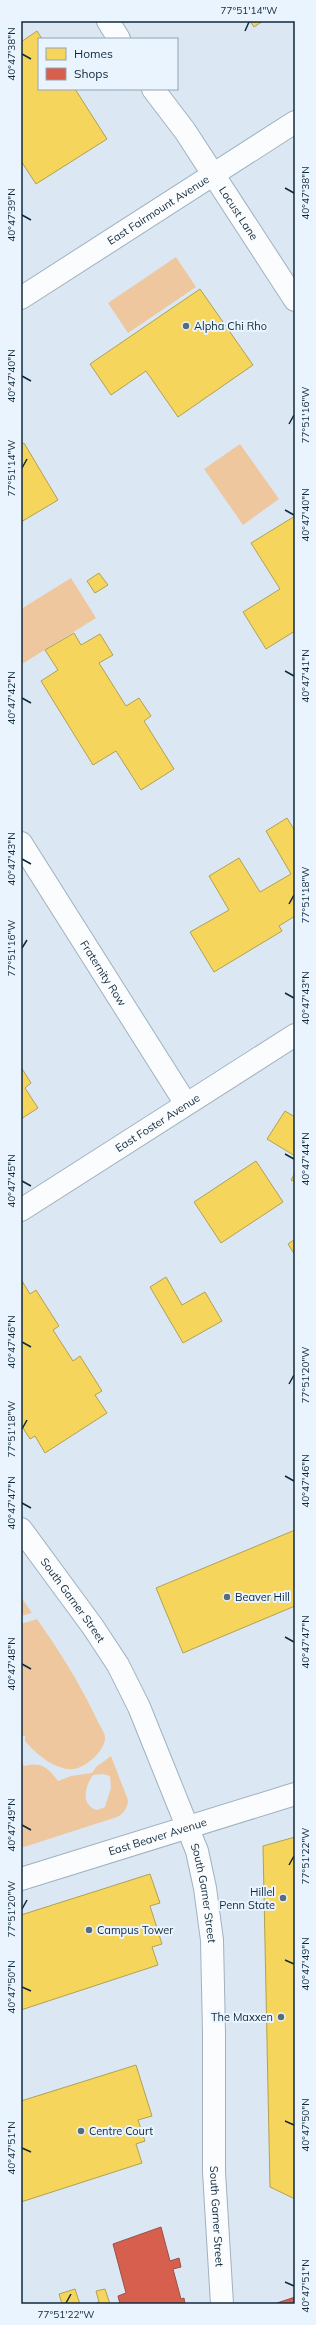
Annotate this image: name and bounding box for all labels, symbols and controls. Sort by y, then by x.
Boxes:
text: 77°51'14"W [221,4,277,17]
text: 40°47'38"N [5,27,18,81]
legend [38,38,178,90]
text: Homes [74,46,113,61]
text: Shops [74,66,109,81]
text: 40°47'38"N [299,166,312,220]
street label: East Fairmount Avenue [105,172,212,248]
street label: Locust Lane [216,184,261,243]
text: 40°47'39"N [5,188,18,242]
place label: Alpha Chi Rho [194,319,267,333]
marker: Alpha Chi Rho [181,321,191,331]
text: 40°47'40"N [5,349,18,403]
text: 77°51'16"W [299,387,312,443]
text: 77°51'14"W [5,440,18,496]
text: 40°47'40"N [299,488,312,542]
text: 40°47'41"N [299,649,312,703]
text: 40°47'42"N [5,671,18,725]
text: 40°47'43"N [5,832,18,886]
text: 77°51'18"W [299,867,312,923]
text: 77°51'16"W [5,920,18,976]
street label: Fraternity Row [77,938,130,1009]
text: 40°47'43"N [299,971,312,1025]
street label: East Foster Avenue [113,1091,203,1155]
text: 40°47'44"N [299,1132,312,1186]
text: 40°47'45"N [5,1154,18,1208]
text: 40°47'46"N [5,1315,18,1369]
text: 77°51'20"W [299,1347,312,1403]
text: 77°51'18"W [5,1401,18,1457]
text: 40°47'46"N [299,1454,312,1508]
text: 40°47'47"N [5,1476,18,1530]
street label: South Garner Street [38,1555,108,1645]
place label: Beaver Hill [235,1590,290,1604]
marker: Beaver Hill [222,1592,232,1602]
text: 40°47'47"N [299,1615,312,1669]
text: 40°47'48"N [5,1637,18,1691]
text: 40°47'49"N [5,1798,18,1852]
street label: East Beaver Avenue [107,1815,208,1858]
text: 77°51'22"W [299,1828,312,1884]
street label: South Garner Street [188,1841,219,1943]
text: 77°51'20"W [5,1881,18,1937]
place label: Hillel Penn State [219,1885,275,1912]
marker: Hillel Penn State [278,1893,288,1903]
place label: Campus Tower [97,1923,173,1937]
marker: Campus Tower [84,1925,94,1935]
text: 40°47'49"N [299,1937,312,1991]
text: 40°47'50"N [5,1960,18,2014]
place label: The Maxxen [211,2010,273,2024]
marker: The Maxxen [276,2012,286,2022]
text: 40°47'50"N [299,2098,312,2152]
text: 40°47'51"N [5,2121,18,2175]
place label: Centre Court [89,2124,153,2138]
marker: Centre Court [76,2126,86,2136]
street label: South Garner Street [207,2166,227,2267]
text: 40°47'51"N [299,2259,312,2313]
text: 77°51'22"W [38,2308,94,2321]

